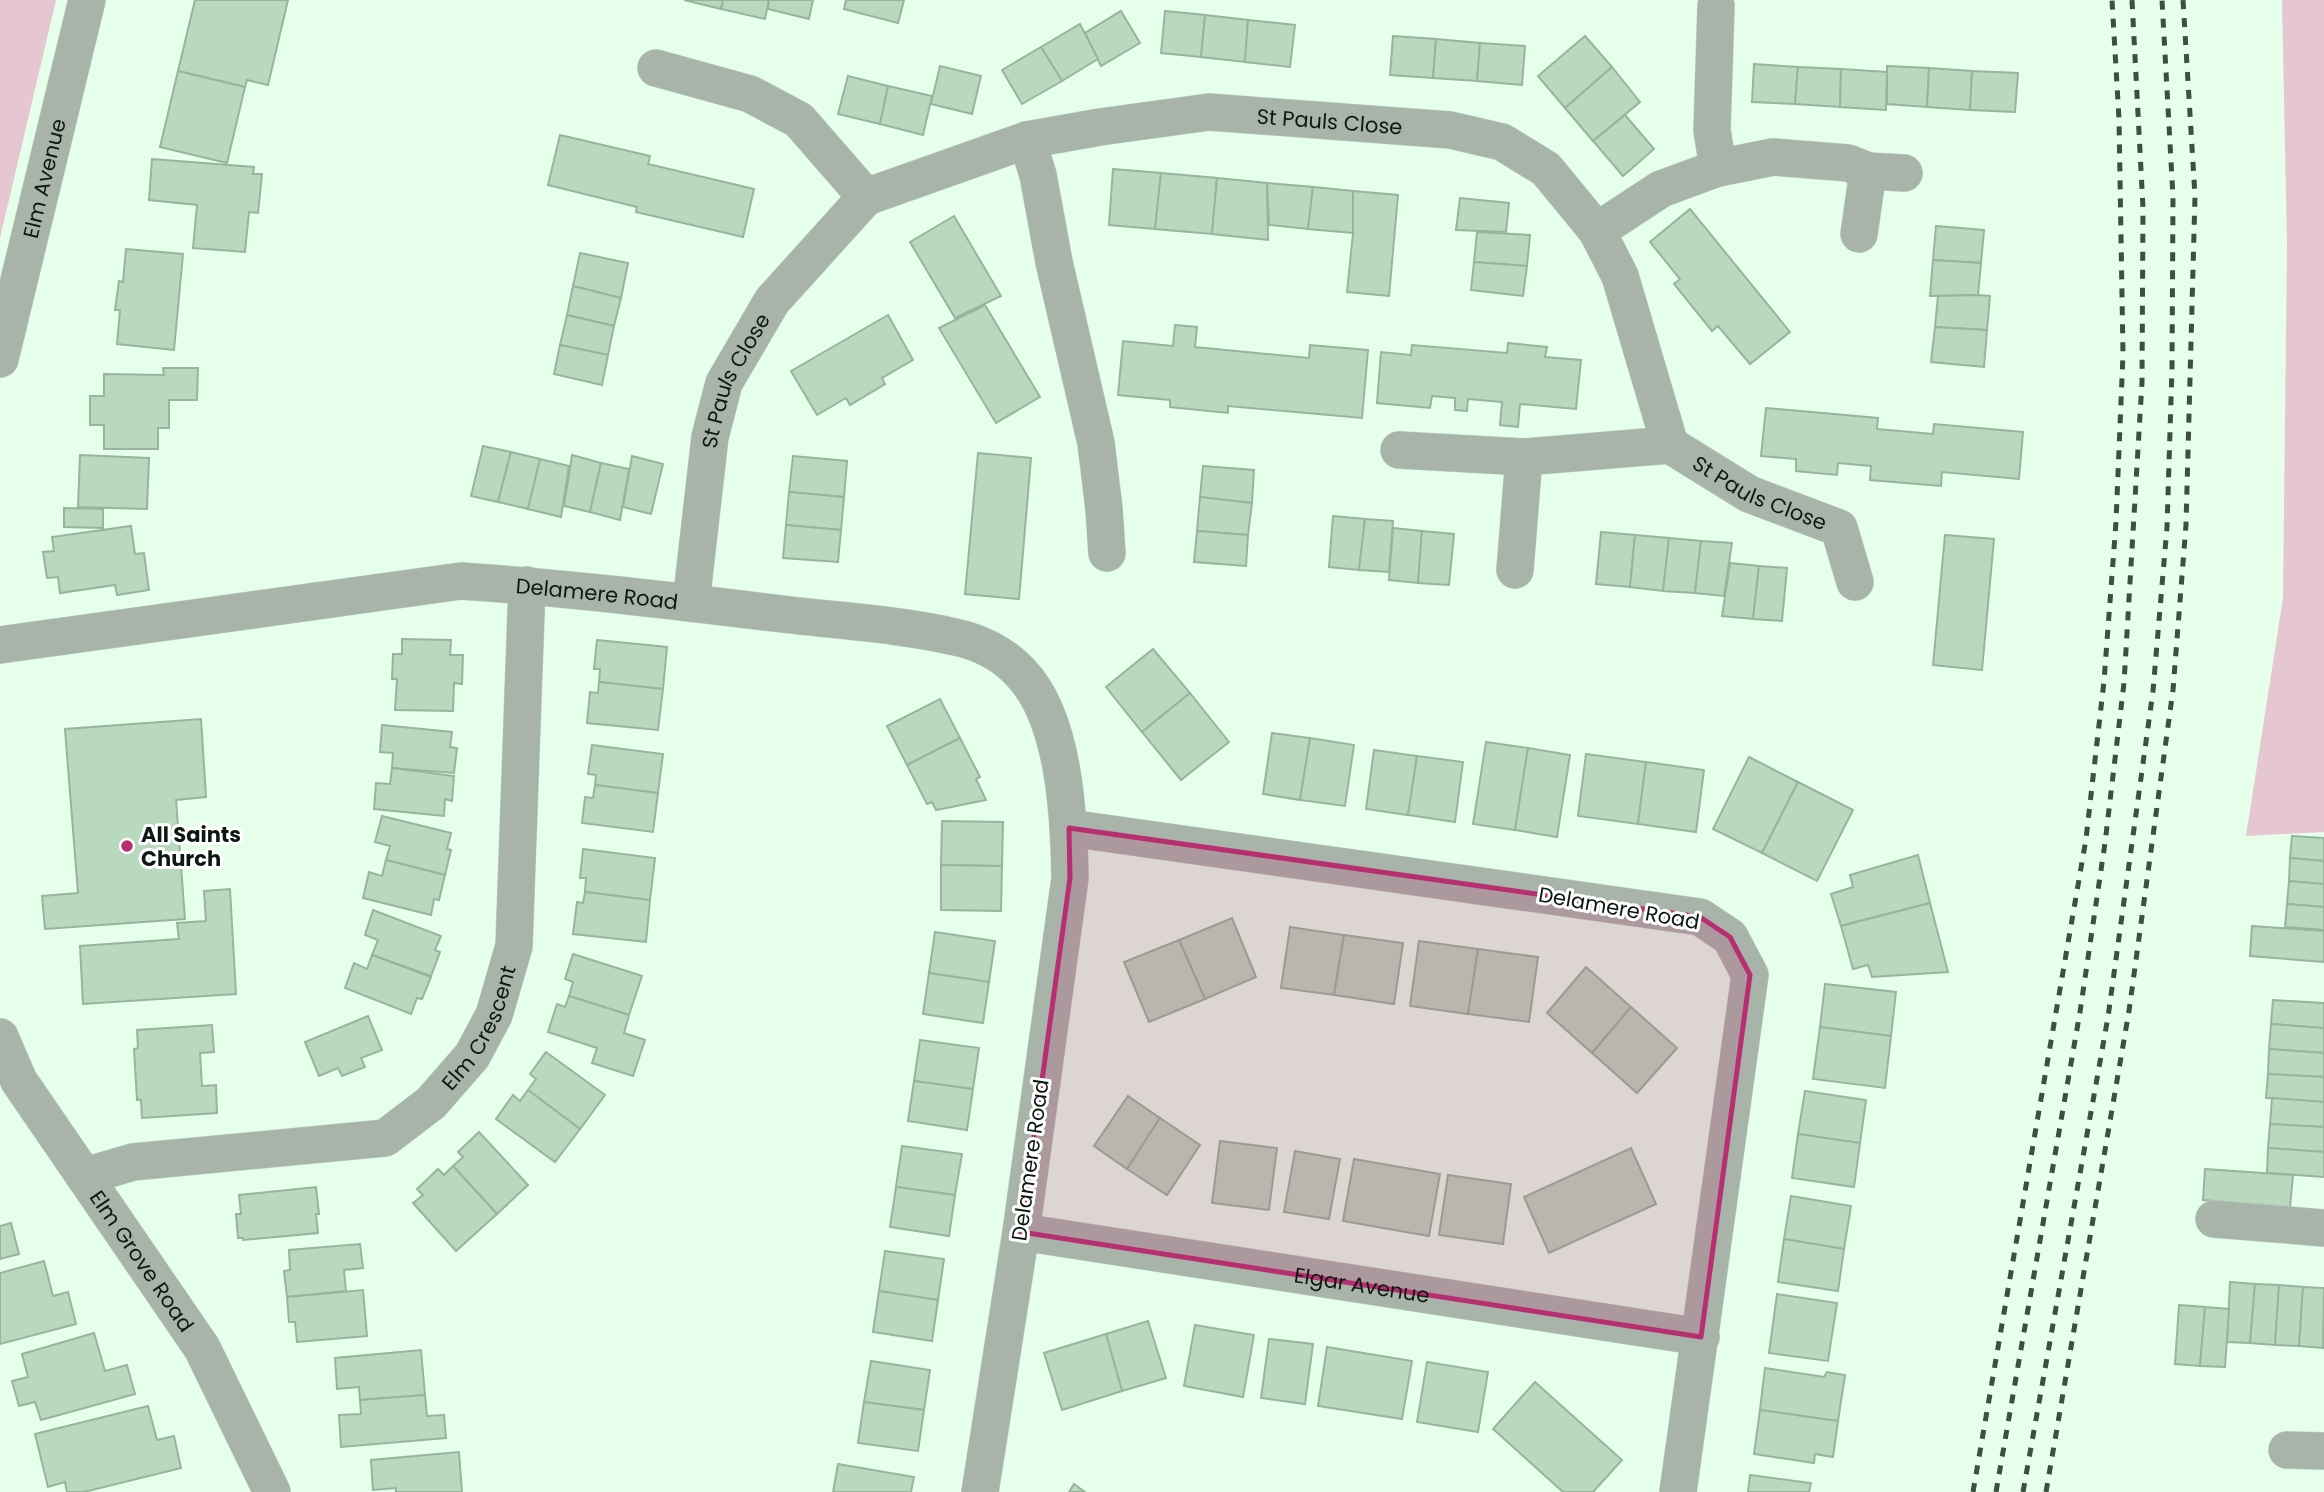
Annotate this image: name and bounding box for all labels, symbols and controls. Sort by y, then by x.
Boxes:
street label: St Pauls Close [1256,101,1404,141]
street label: Elm Avenue [15,115,72,241]
street label: St Pauls Close [694,307,776,450]
street label: St Pauls Close [1687,448,1831,537]
street label: Delamere Road [515,571,680,616]
place label: All Saints Church [141,820,241,873]
marker: All Saints Church [119,838,135,854]
street label: Delamere Road [1536,880,1702,936]
street label: Elm Crescent [435,962,522,1096]
street label: Delamere Road [1004,1077,1056,1243]
street label: Elm Grove Road [83,1184,201,1337]
street label: Elgar Avenue [1292,1260,1432,1309]

